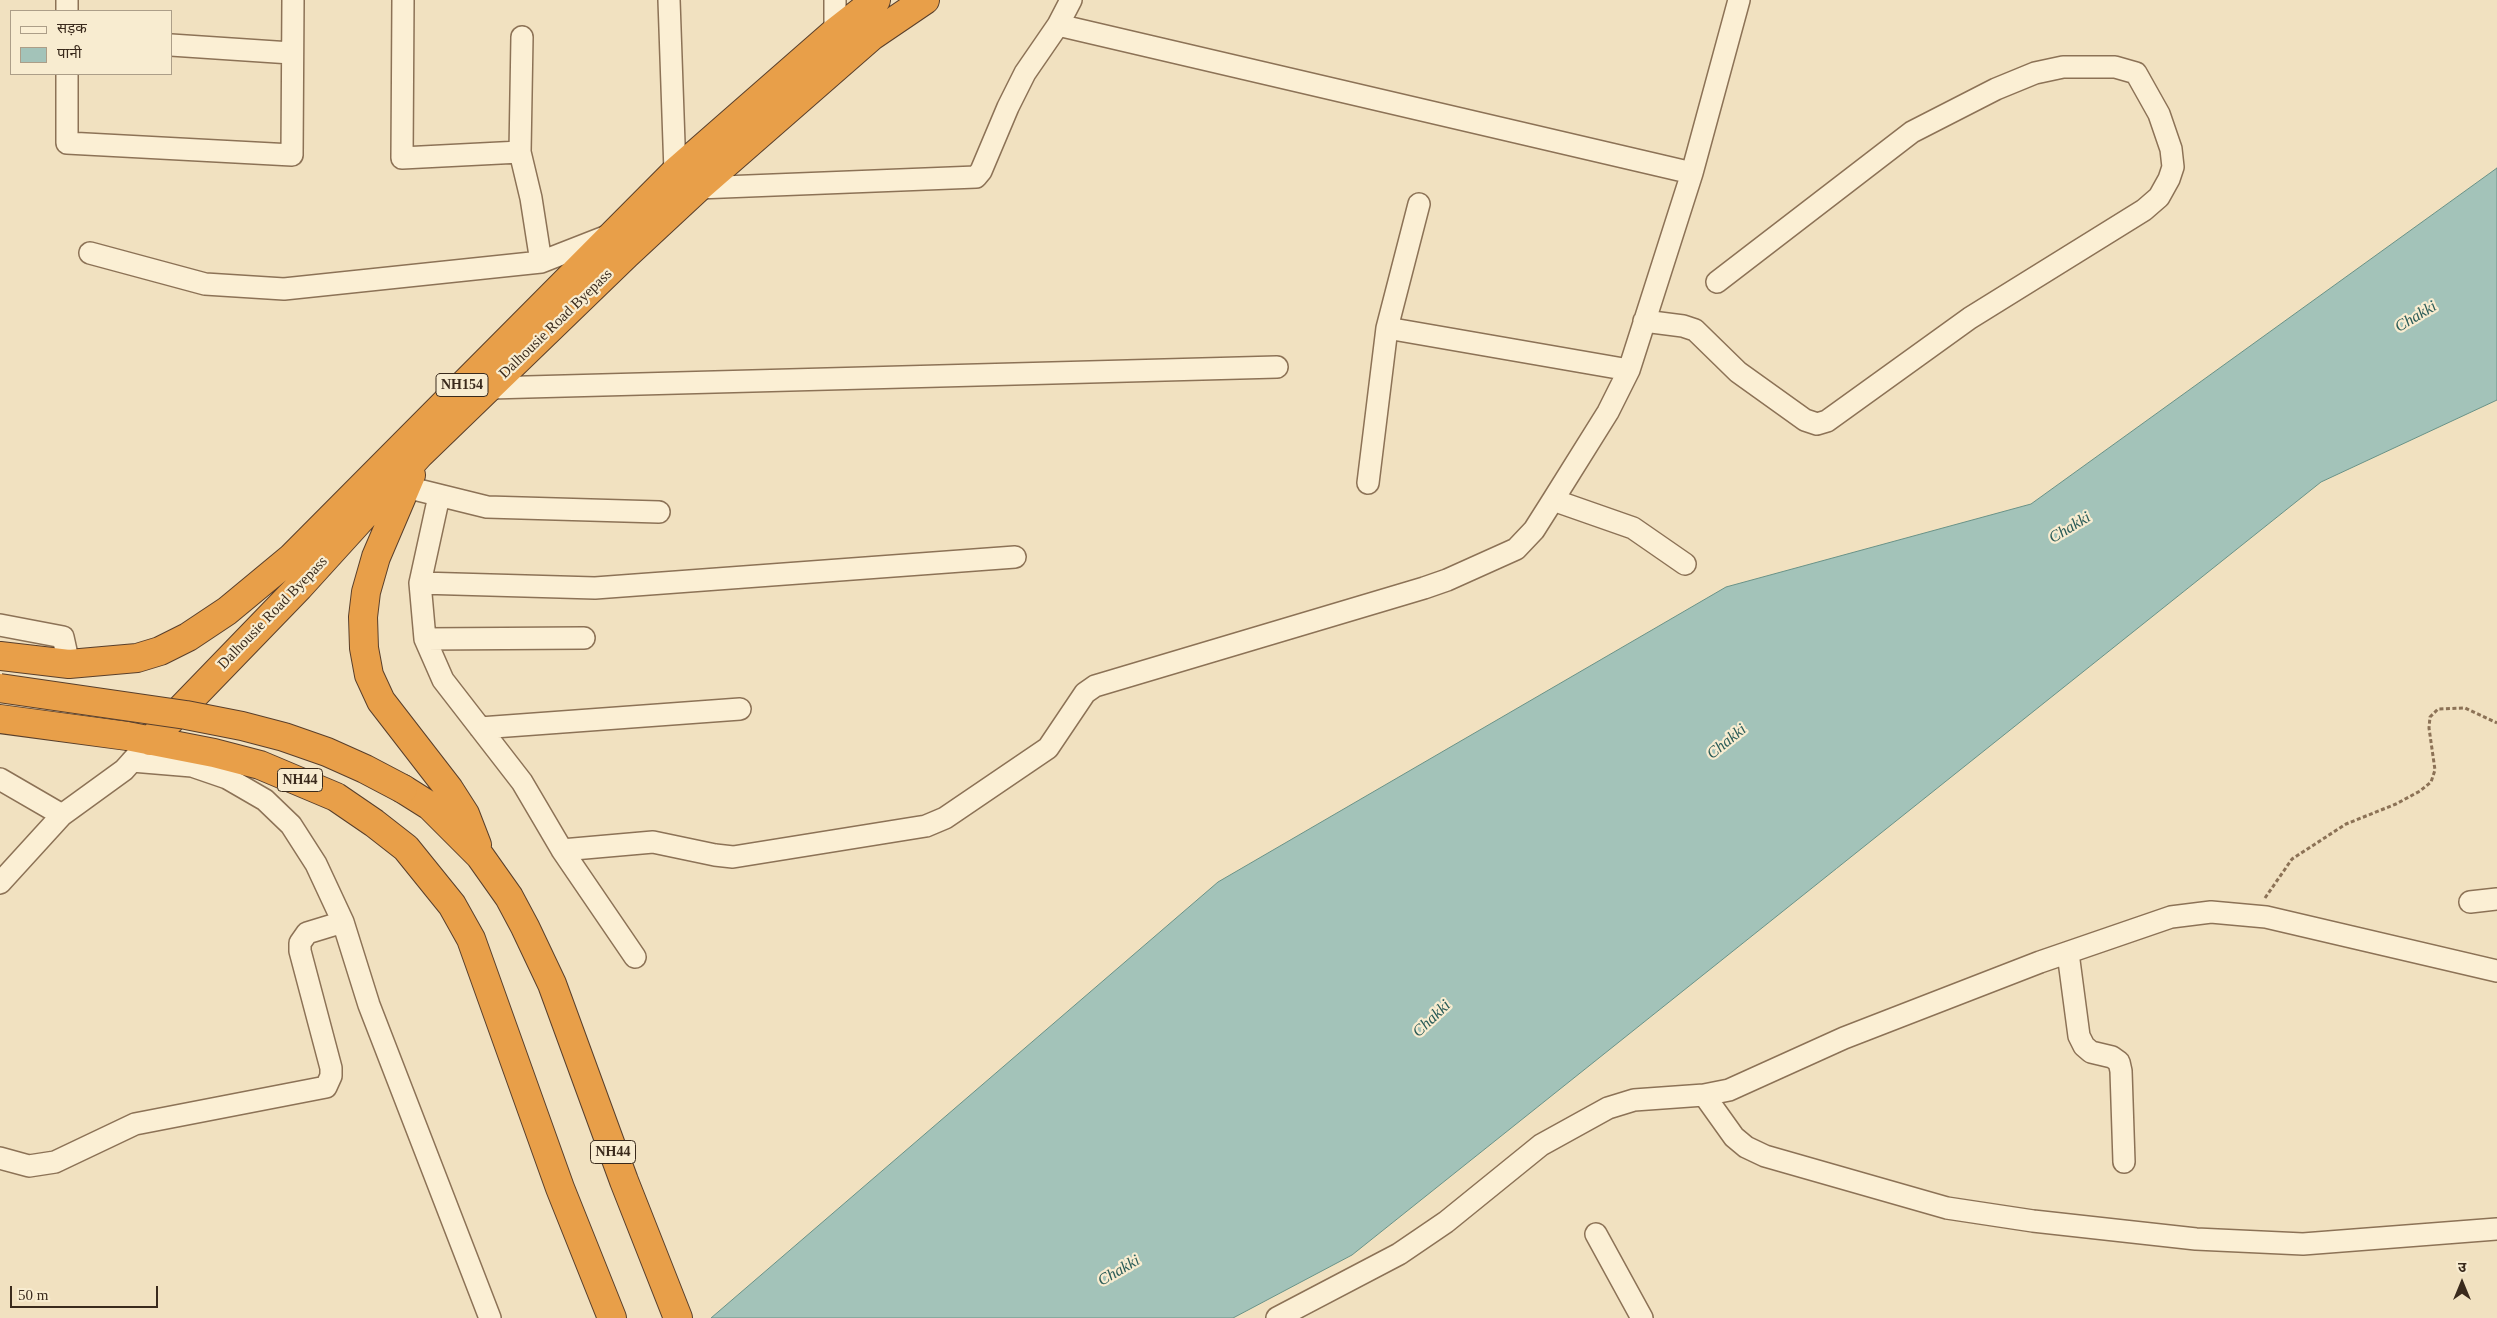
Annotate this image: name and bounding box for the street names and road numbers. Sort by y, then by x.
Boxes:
street label: Dalhousie Road Byepass [496,265,616,383]
road number: NH154 [436,374,488,396]
street label: Dalhousie Road Byepass [214,553,332,673]
road number: NH44 [278,768,322,792]
road number: NH44 [590,1140,636,1164]

